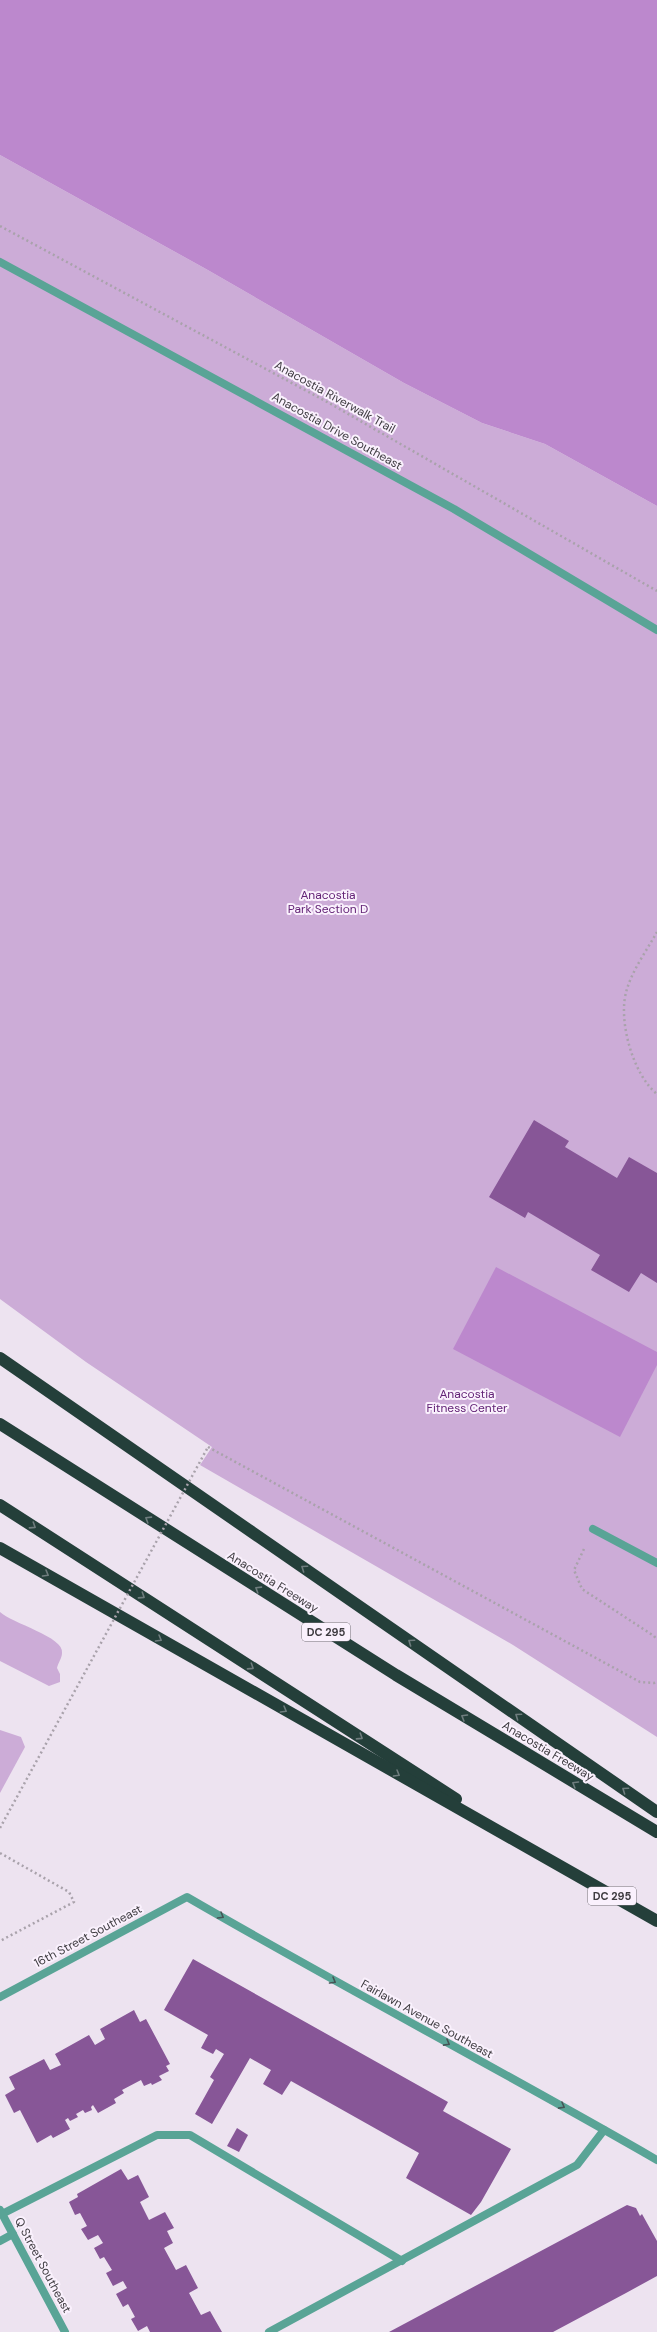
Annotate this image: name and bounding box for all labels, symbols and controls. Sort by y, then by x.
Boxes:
street label: Anacostia Riverwalk Trail [272,357,398,437]
street label: Anacostia Drive Southeast [269,389,405,474]
park label: Anacostia Park Section D [288,887,368,917]
park label: Anacostia Fitness Center [426,1386,508,1416]
one-way arrow [145,1517,152,1524]
one-way arrow [29,1521,36,1529]
street label: Anacostia Freeway [224,1548,322,1617]
one-way arrow [301,1565,308,1573]
one-way arrow [42,1570,49,1577]
one-way arrow [255,1586,262,1594]
one-way arrow [138,1592,145,1599]
road number: DC 295 [302,1623,350,1641]
one-way arrow [155,1634,162,1641]
one-way arrow [408,1639,415,1647]
one-way arrow [247,1662,254,1670]
one-way arrow [280,1705,287,1713]
one-way arrow [515,1713,522,1721]
one-way arrow [461,1714,468,1721]
street label: Anacostia Freeway [499,1717,597,1785]
one-way arrow [356,1733,363,1740]
one-way arrow [393,1770,400,1777]
one-way arrow [572,1781,579,1788]
one-way arrow [622,1787,629,1795]
road number: DC 295 [588,1887,636,1905]
street label: 16th Street Southeast [31,1901,145,1971]
one-way arrow [216,1912,224,1919]
street label: Fairlawn Avenue Southeast [358,1976,496,2062]
one-way arrow [329,1977,336,1984]
one-way arrow [443,2039,451,2046]
one-way arrow [557,2101,565,2108]
street label: Q Street Southeast [11,2214,75,2316]

